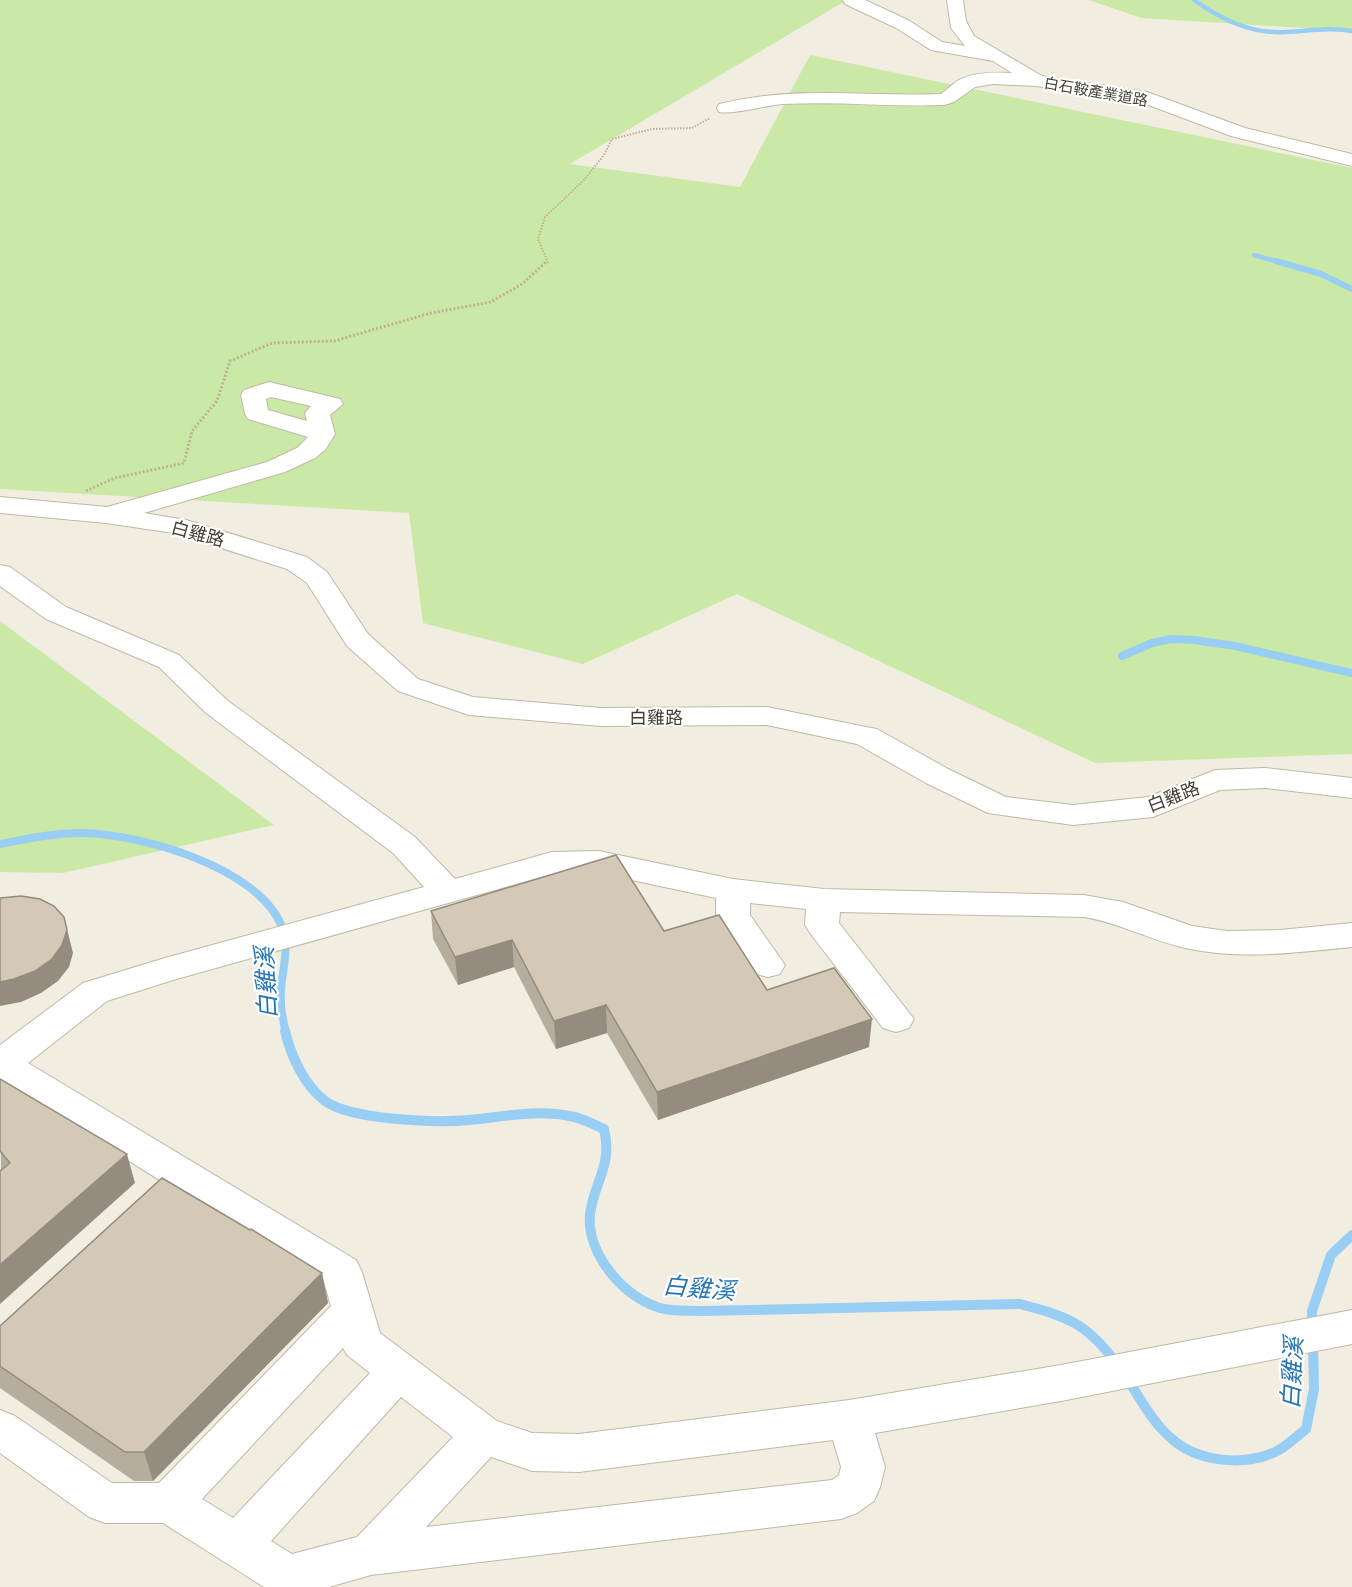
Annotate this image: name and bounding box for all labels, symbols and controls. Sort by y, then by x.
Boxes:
street label: 白石鞍產業道路 [1043,73,1149,109]
street label: 白雞路 [169,515,227,551]
street label: 白雞路 [629,706,683,728]
street label: 白雞路 [1144,776,1202,816]
water label: 白雞溪 [248,943,281,1020]
water label: 白雞溪 [662,1269,739,1305]
water label: 白雞溪 [1275,1333,1308,1410]

